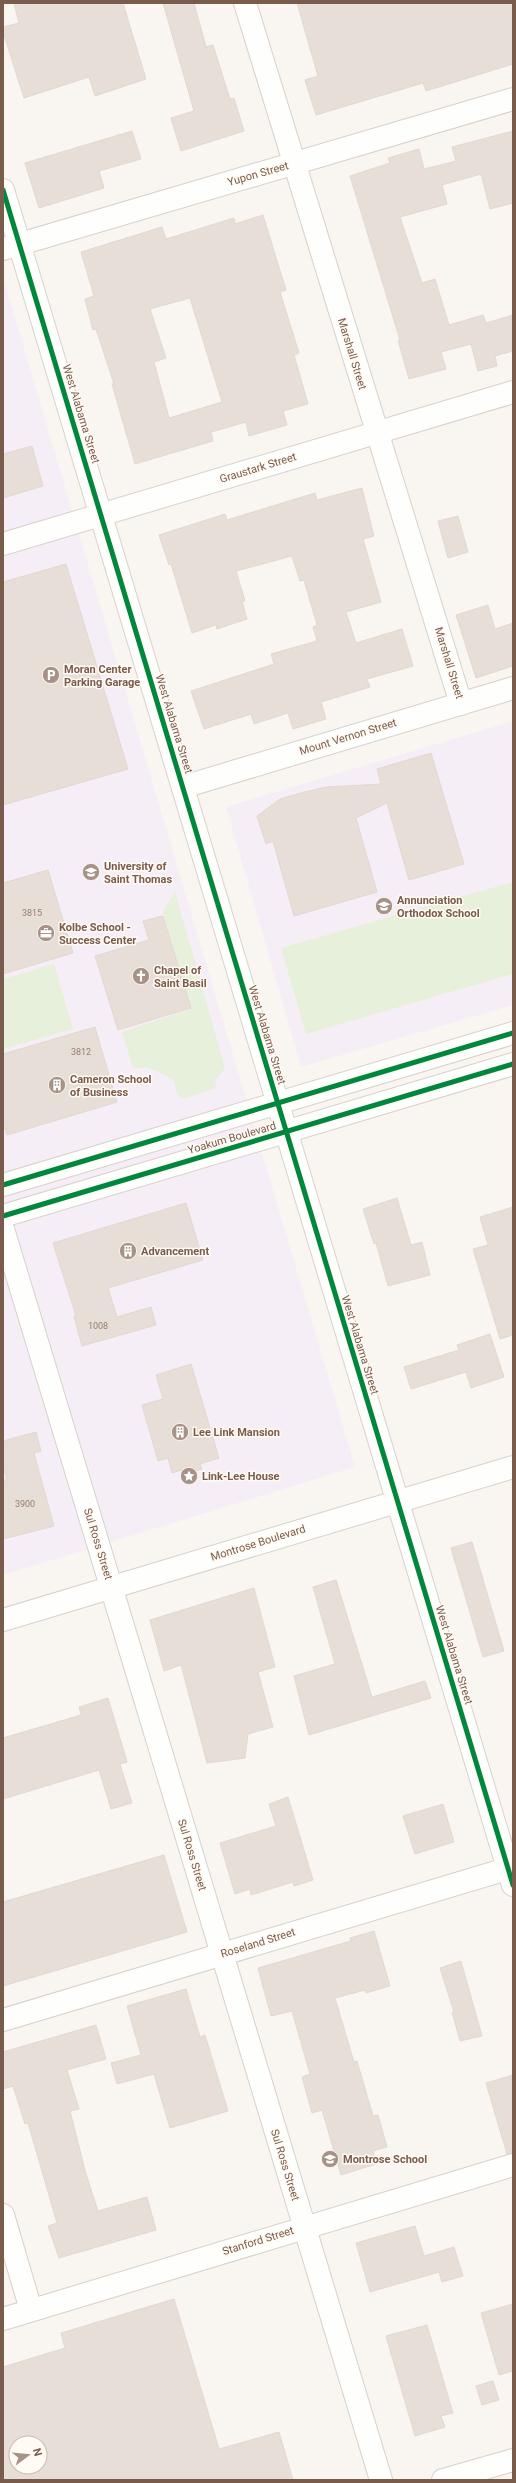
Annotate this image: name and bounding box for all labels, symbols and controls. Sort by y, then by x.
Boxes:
street label: Yupon Street [226,159,290,189]
street label: Marshall Street [335,317,369,392]
street label: West Alabama Street [60,363,102,465]
street label: Graustark Street [218,450,298,486]
street label: Marshall Street [432,626,466,701]
place label: Moran Center Parking Garage [64,663,140,689]
parking icon: Moran Center Parking Garage [41,665,61,685]
street label: West Alabama Street [153,673,195,775]
street label: Mount Vernon Street [298,716,399,758]
place label: University of Saint Thomas [104,860,173,886]
school or university icon: University of Saint Thomas [81,862,101,882]
place label: Annunciation Orthodox School [397,894,480,920]
school or university icon: Annunciation Orthodox School [374,896,394,916]
house number: 3815 [22,908,42,918]
place label: Kolbe School - Success Center [59,921,136,947]
office icon: Kolbe School - Success Center [36,923,56,943]
place label: Chapel of Saint Basil [154,964,207,990]
church icon: Chapel of Saint Basil [131,966,151,986]
street label: West Alabama Street [246,984,288,1086]
house number: 3812 [71,1047,91,1057]
place label: Cameron School of Business [70,1073,152,1099]
building icon: Cameron School of Business [47,1075,67,1095]
street label: Yoakum Boulevard [186,1119,278,1157]
building icon: Advancement [118,1241,138,1261]
place label: Advancement [141,1245,209,1258]
street label: West Alabama Street [339,1294,381,1396]
house number: 1008 [88,1321,108,1331]
building icon: Lee Link Mansion [170,1422,190,1442]
place label: Lee Link Mansion [193,1426,280,1439]
place icon: Link-Lee House [179,1466,199,1486]
place label: Link-Lee House [202,1470,280,1483]
house number: 3900 [15,1499,35,1509]
street label: Sul Ross Street [81,1507,115,1582]
street label: Montrose Boulevard [209,1522,307,1564]
street label: West Alabama Street [433,1604,475,1706]
street label: Sul Ross Street [175,1818,209,1893]
street label: Roseland Street [219,1925,297,1961]
street label: Sul Ross Street [268,2128,302,2203]
school or university icon: Montrose School [320,2149,340,2169]
place label: Montrose School [343,2153,427,2166]
street label: Stanford Street [221,2224,296,2258]
north arrow [8,2435,48,2475]
text: N [30,2447,45,2458]

